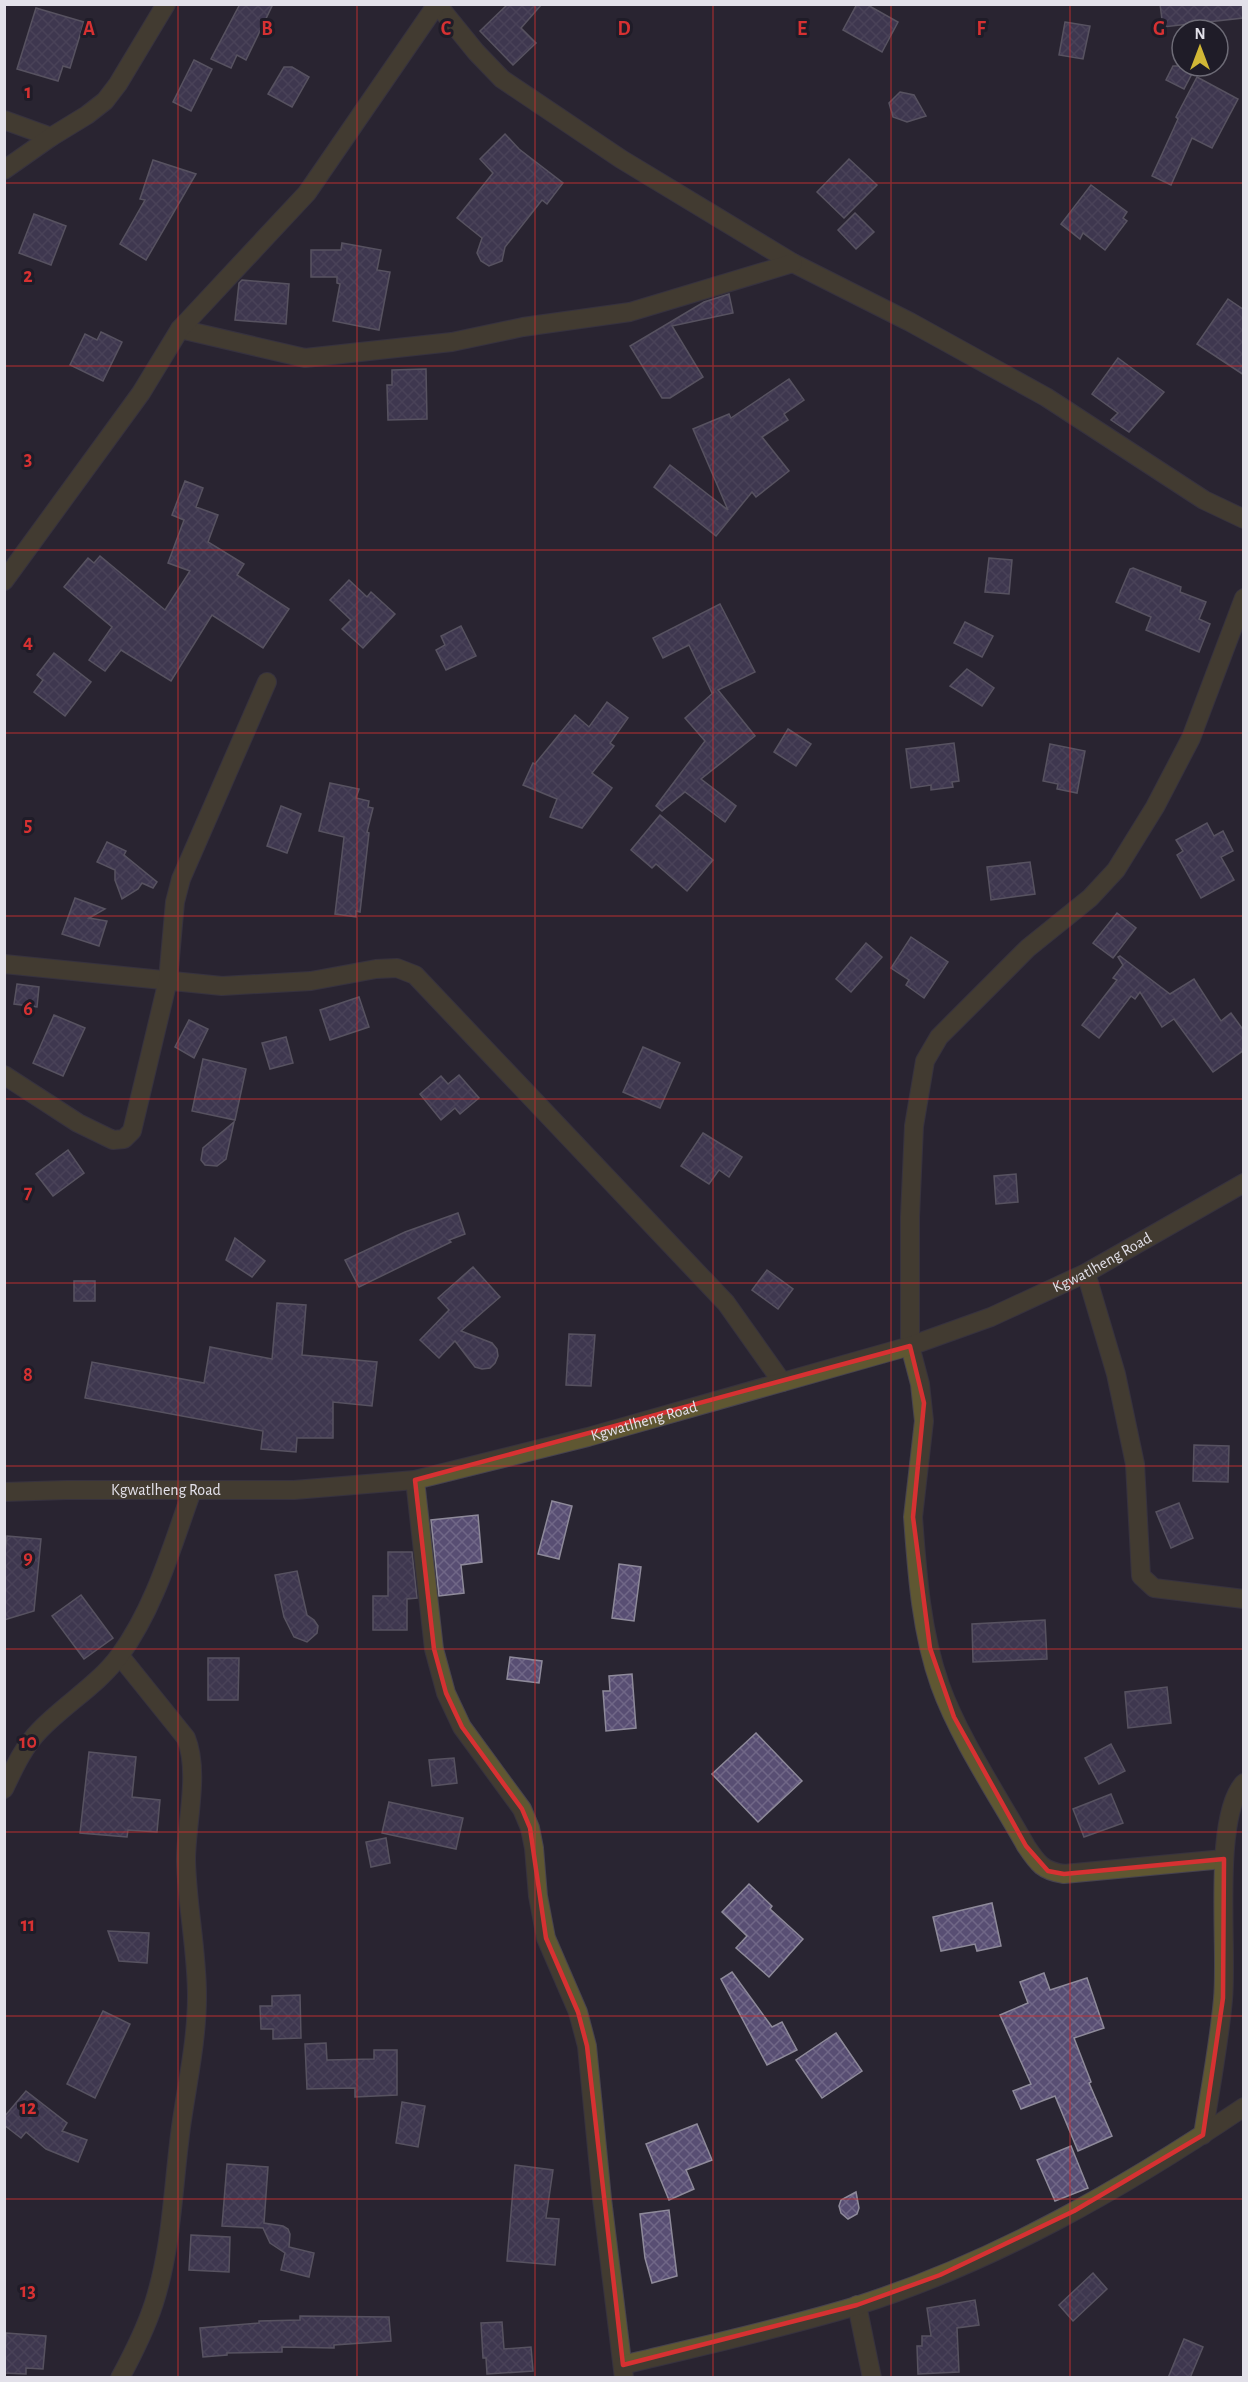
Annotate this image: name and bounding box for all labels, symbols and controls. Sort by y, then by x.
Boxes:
north arrow [1170,18,1230,78]
text: A [83,19,95,39]
text: B [261,19,273,39]
text: C [441,19,452,39]
text: D [617,19,631,39]
text: E [797,19,807,39]
text: F [976,19,986,39]
text: G [1153,19,1165,39]
text: N [1194,26,1206,42]
text: 1 [24,82,32,102]
text: 2 [23,266,33,286]
text: 3 [24,449,32,469]
text: 4 [23,632,33,652]
text: 5 [24,815,32,835]
text: 6 [23,999,33,1019]
text: 7 [24,1182,33,1202]
street label: Kgwatlheng Road [1050,1229,1154,1295]
text: 8 [23,1365,33,1385]
street label: Kgwatlheng Road [589,1399,699,1444]
street label: Kgwatlheng Road [111,1482,221,1498]
text: 9 [23,1548,33,1568]
text: 10 [19,1732,37,1752]
text: 11 [21,1915,35,1935]
text: 12 [20,2098,36,2118]
text: 13 [20,2281,36,2301]

